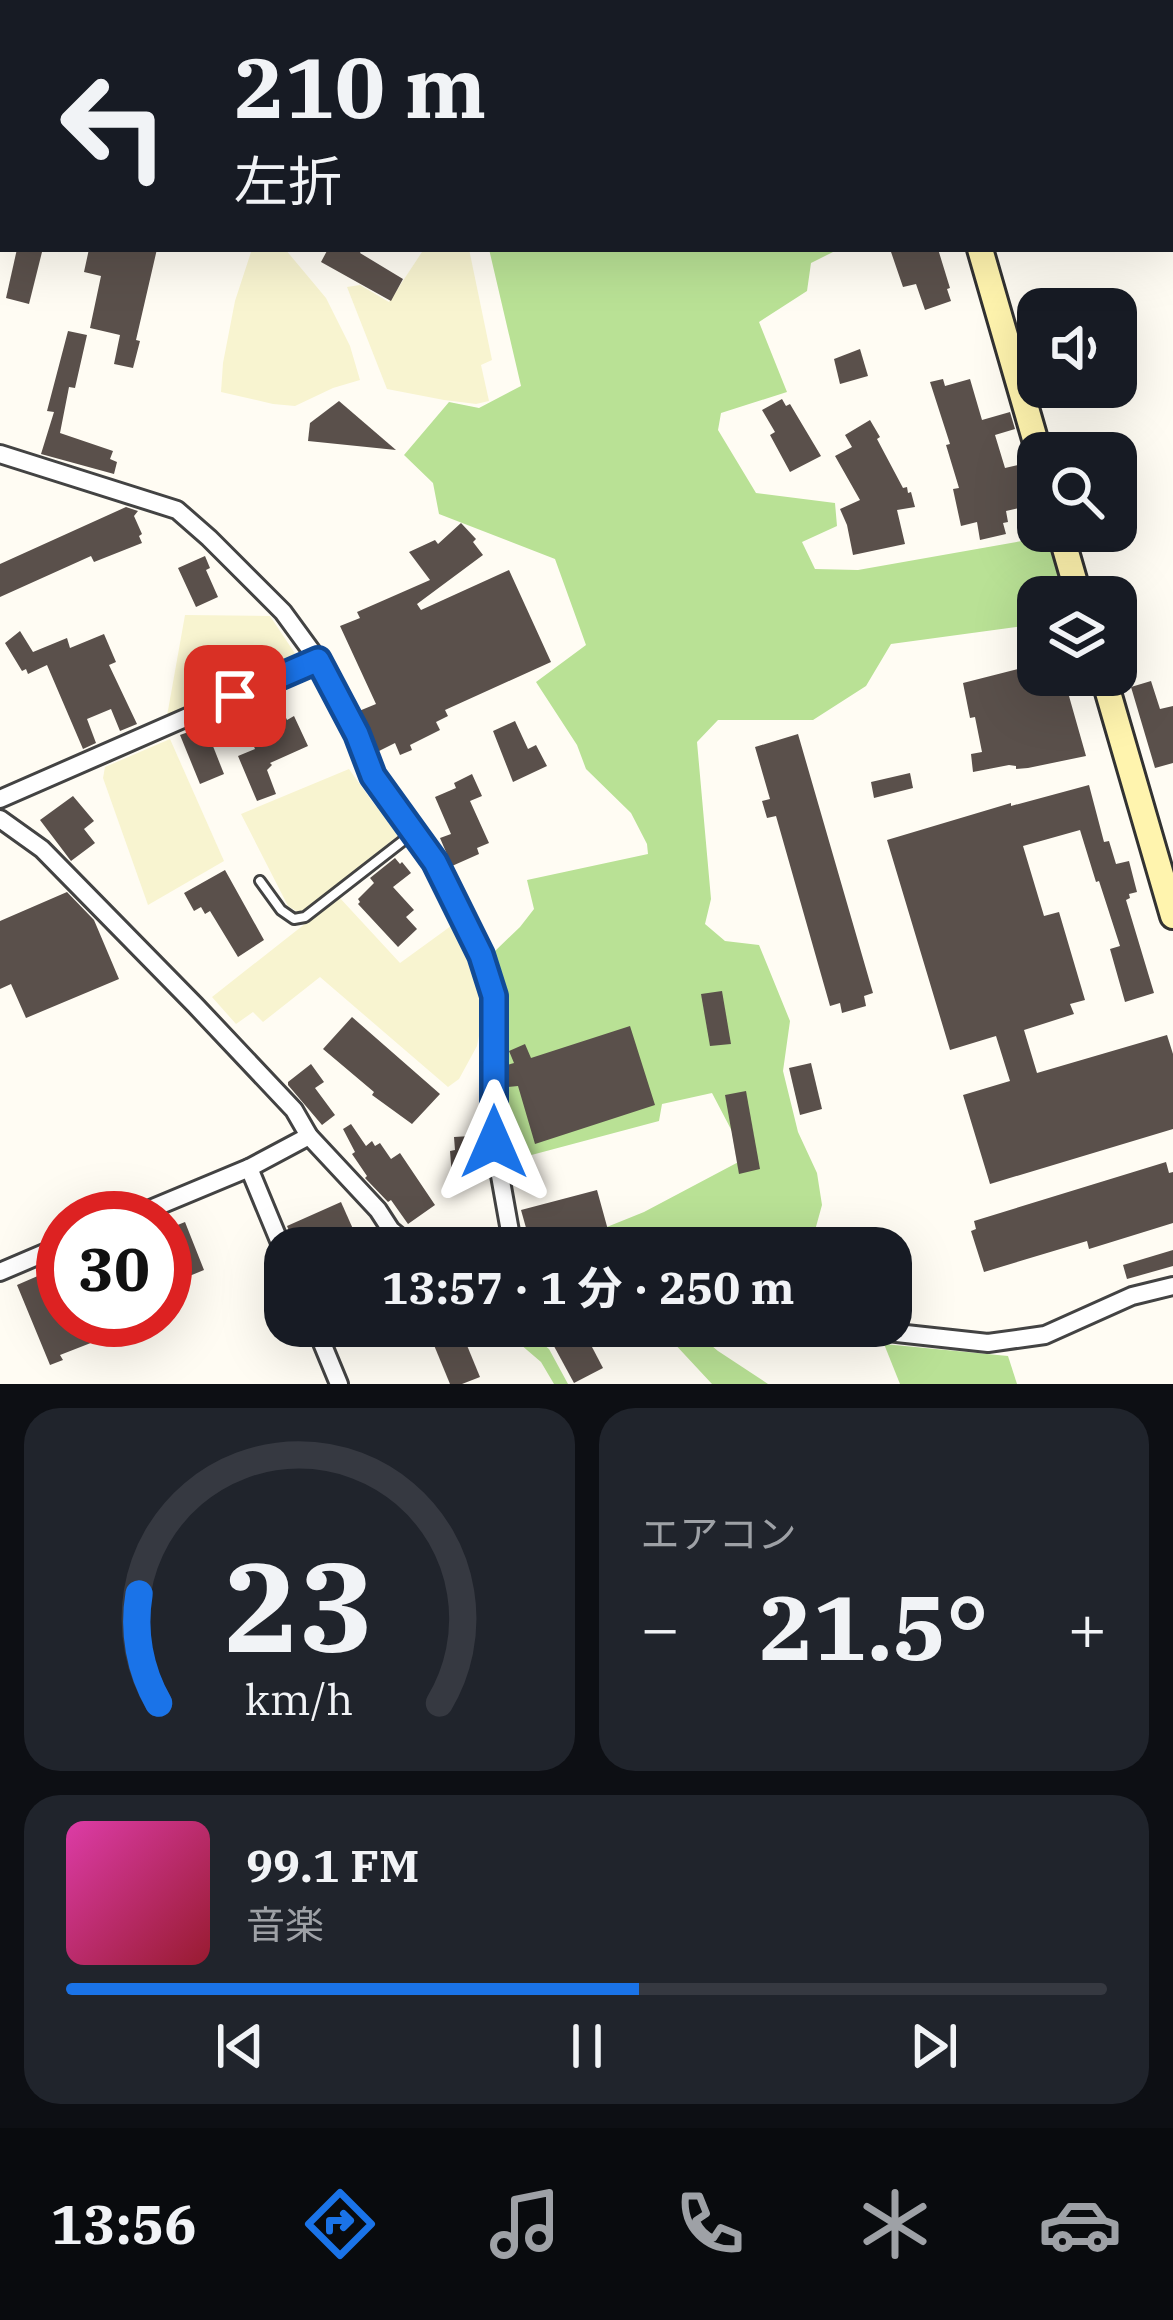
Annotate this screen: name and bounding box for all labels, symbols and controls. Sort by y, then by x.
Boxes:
text: 210 m [234,32,486,141]
icon: left [36,48,192,204]
text: 左折 [234,146,342,216]
map controls [1017,288,1137,696]
button: sound [1017,288,1137,408]
button: search [1017,432,1137,552]
button: layers [1017,576,1137,696]
pin [184,645,286,747]
icon: arrive [202,663,268,729]
position arrow [431,1079,557,1205]
speed limit sign: 30 [36,1191,192,1347]
text: 13:57 · 1 分 · 250 m [381,1258,795,1316]
text: エアコン [641,1508,797,1559]
text: 23 [224,1524,374,1686]
text: 21.5° [759,1568,989,1685]
text: − [641,1584,680,1670]
text: + [1067,1584,1107,1670]
text: km/h [245,1670,353,1726]
text: 99.1 FM [246,1836,419,1894]
text: 音楽 [246,1899,324,1950]
icon: previous [207,2013,273,2079]
icon: pause [554,2013,620,2079]
icon: next [901,2013,967,2079]
icon: directions [298,2182,382,2266]
icon: music [483,2182,567,2266]
icon: phone [668,2182,752,2266]
icon: climate [853,2182,937,2266]
icon: car [1038,2182,1122,2266]
text: 13:56 [51,2189,197,2259]

